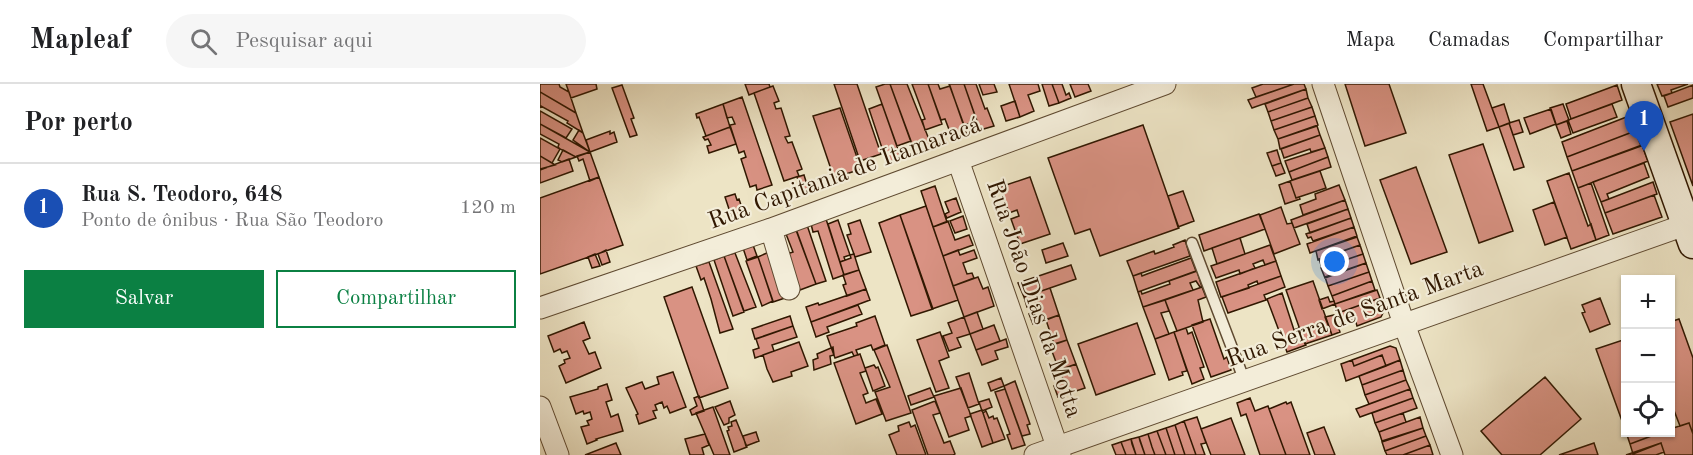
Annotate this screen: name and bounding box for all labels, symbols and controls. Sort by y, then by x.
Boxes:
search box [166,14,586,68]
icon: search [187,25,220,58]
text: Mapleaf [30,27,130,55]
text: Pesquisar aqui [235,30,373,52]
text: Mapa [1346,30,1395,51]
text: Camadas [1428,30,1510,51]
text: Compartilhar [1543,30,1663,51]
pin: 1 [1624,101,1664,151]
text: Por perto [24,110,133,136]
street label: Rua Capitania de Itamaracá [705,113,985,235]
street label: Rua João Dias da Motta [981,177,1085,421]
text: Rua S. Teodoro, 648 [81,184,282,206]
text: 1 [38,198,49,218]
text: 120 m [460,198,516,218]
text: Ponto de ônibus · Rua São Teodoro [81,211,383,231]
your location [1320,247,1349,276]
street label: Rua Serra de Santa Marta [1223,257,1487,373]
button: Salvar [24,270,264,328]
button: Compartilhar [276,270,516,328]
map controls [1621,275,1675,437]
button: + [1621,275,1675,329]
button: − [1621,329,1675,383]
button: locate [1621,383,1675,437]

